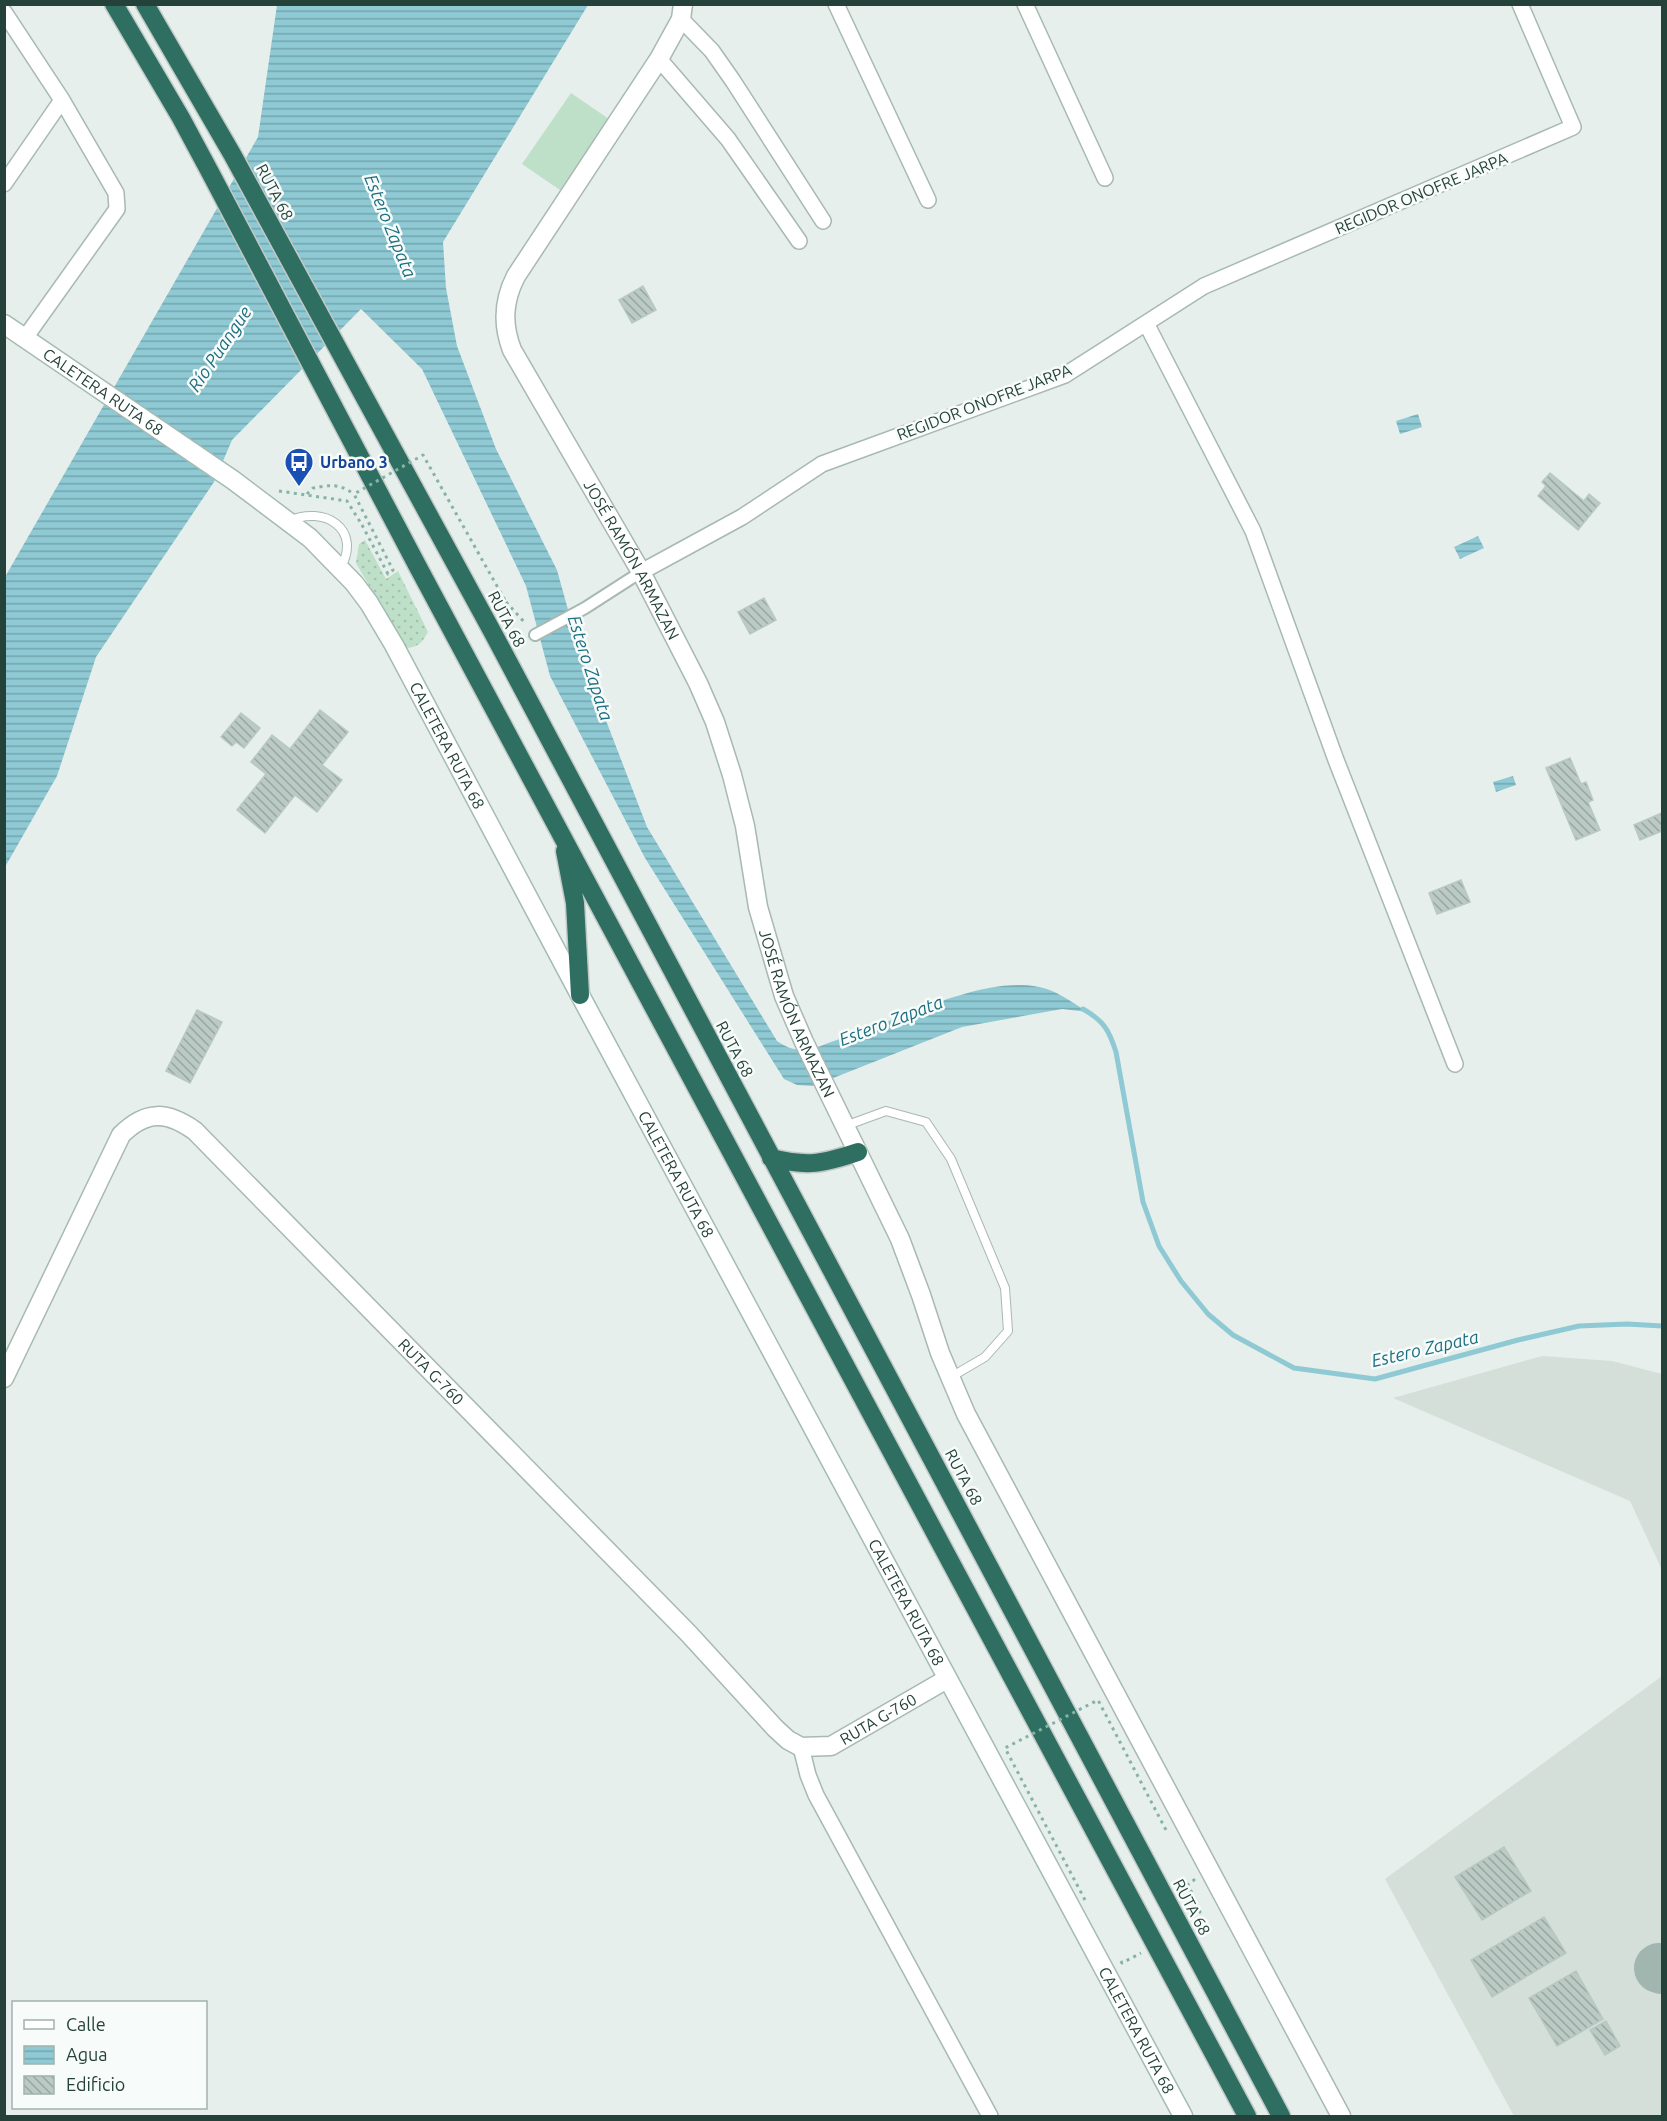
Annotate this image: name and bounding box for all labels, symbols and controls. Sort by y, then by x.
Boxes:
street label: REGIDOR ONOFRE JARPA [1332,148,1510,238]
street label: RUTA 68 [253,161,297,223]
water label: Estero Zapata [361,171,421,280]
water label: Río Puangue [184,302,255,395]
street label: CALETERA RUTA 68 [40,344,167,439]
street label: REGIDOR ONOFRE JARPA [894,360,1074,444]
bus stop icon: Urbano 3 [283,446,315,488]
place label: Urbano 3 [320,453,388,471]
street label: JOSÉ RAMÓN ARMAZAN [580,477,683,643]
street label: RUTA 68 [485,588,529,650]
water label: Estero Zapata [565,613,617,723]
street label: CALETERA RUTA 68 [406,679,488,812]
street label: JOSÉ RAMÓN ARMAZAN [756,927,839,1100]
water label: Estero Zapata [836,991,946,1049]
street label: RUTA 68 [713,1018,757,1080]
street label: CALETERA RUTA 68 [635,1108,718,1241]
water label: Estero Zapata [1369,1326,1481,1370]
street label: RUTA G-760 [395,1335,468,1408]
street label: RUTA 68 [942,1446,986,1508]
street label: CALETERA RUTA 68 [865,1536,948,1669]
street label: RUTA G-760 [837,1690,919,1748]
street label: RUTA 68 [1170,1876,1214,1938]
street label: CALETERA RUTA 68 [1095,1964,1178,2097]
legend [12,2001,207,2109]
text: Calle [66,2014,106,2034]
text: Agua [66,2044,108,2064]
text: Edificio [66,2074,125,2094]

